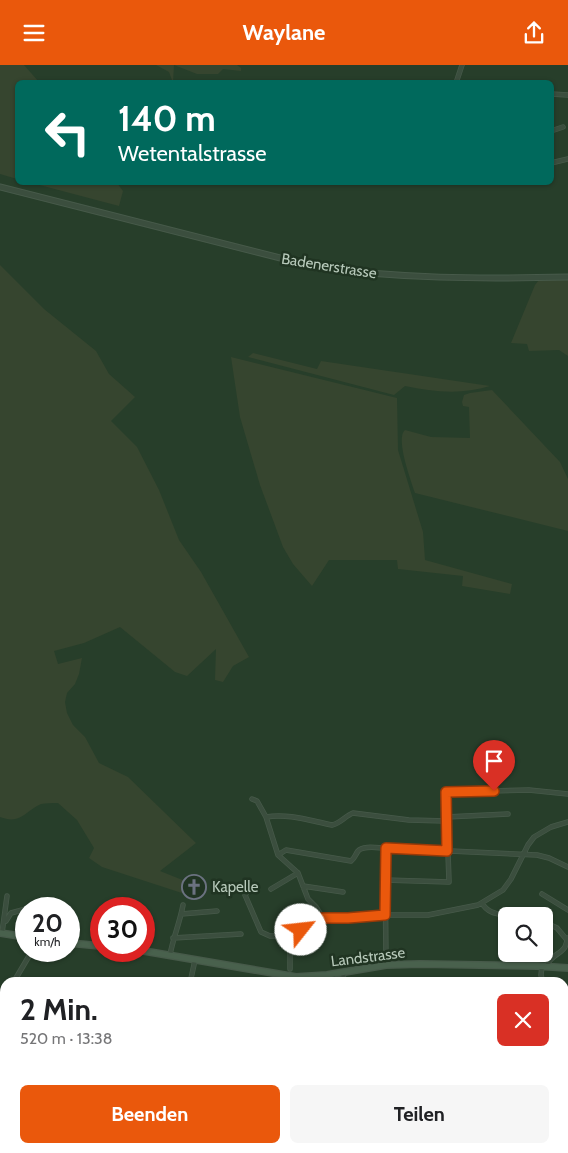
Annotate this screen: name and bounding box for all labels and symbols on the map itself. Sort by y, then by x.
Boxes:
street label: Badenerstrasse [280,250,378,282]
pin [473,740,515,791]
church icon: Kapelle [181,874,207,900]
place label: Kapelle [212,878,259,896]
speed limit sign: 30 [90,897,155,962]
position arrow [274,903,326,955]
street label: Landstrasse [330,943,406,970]

